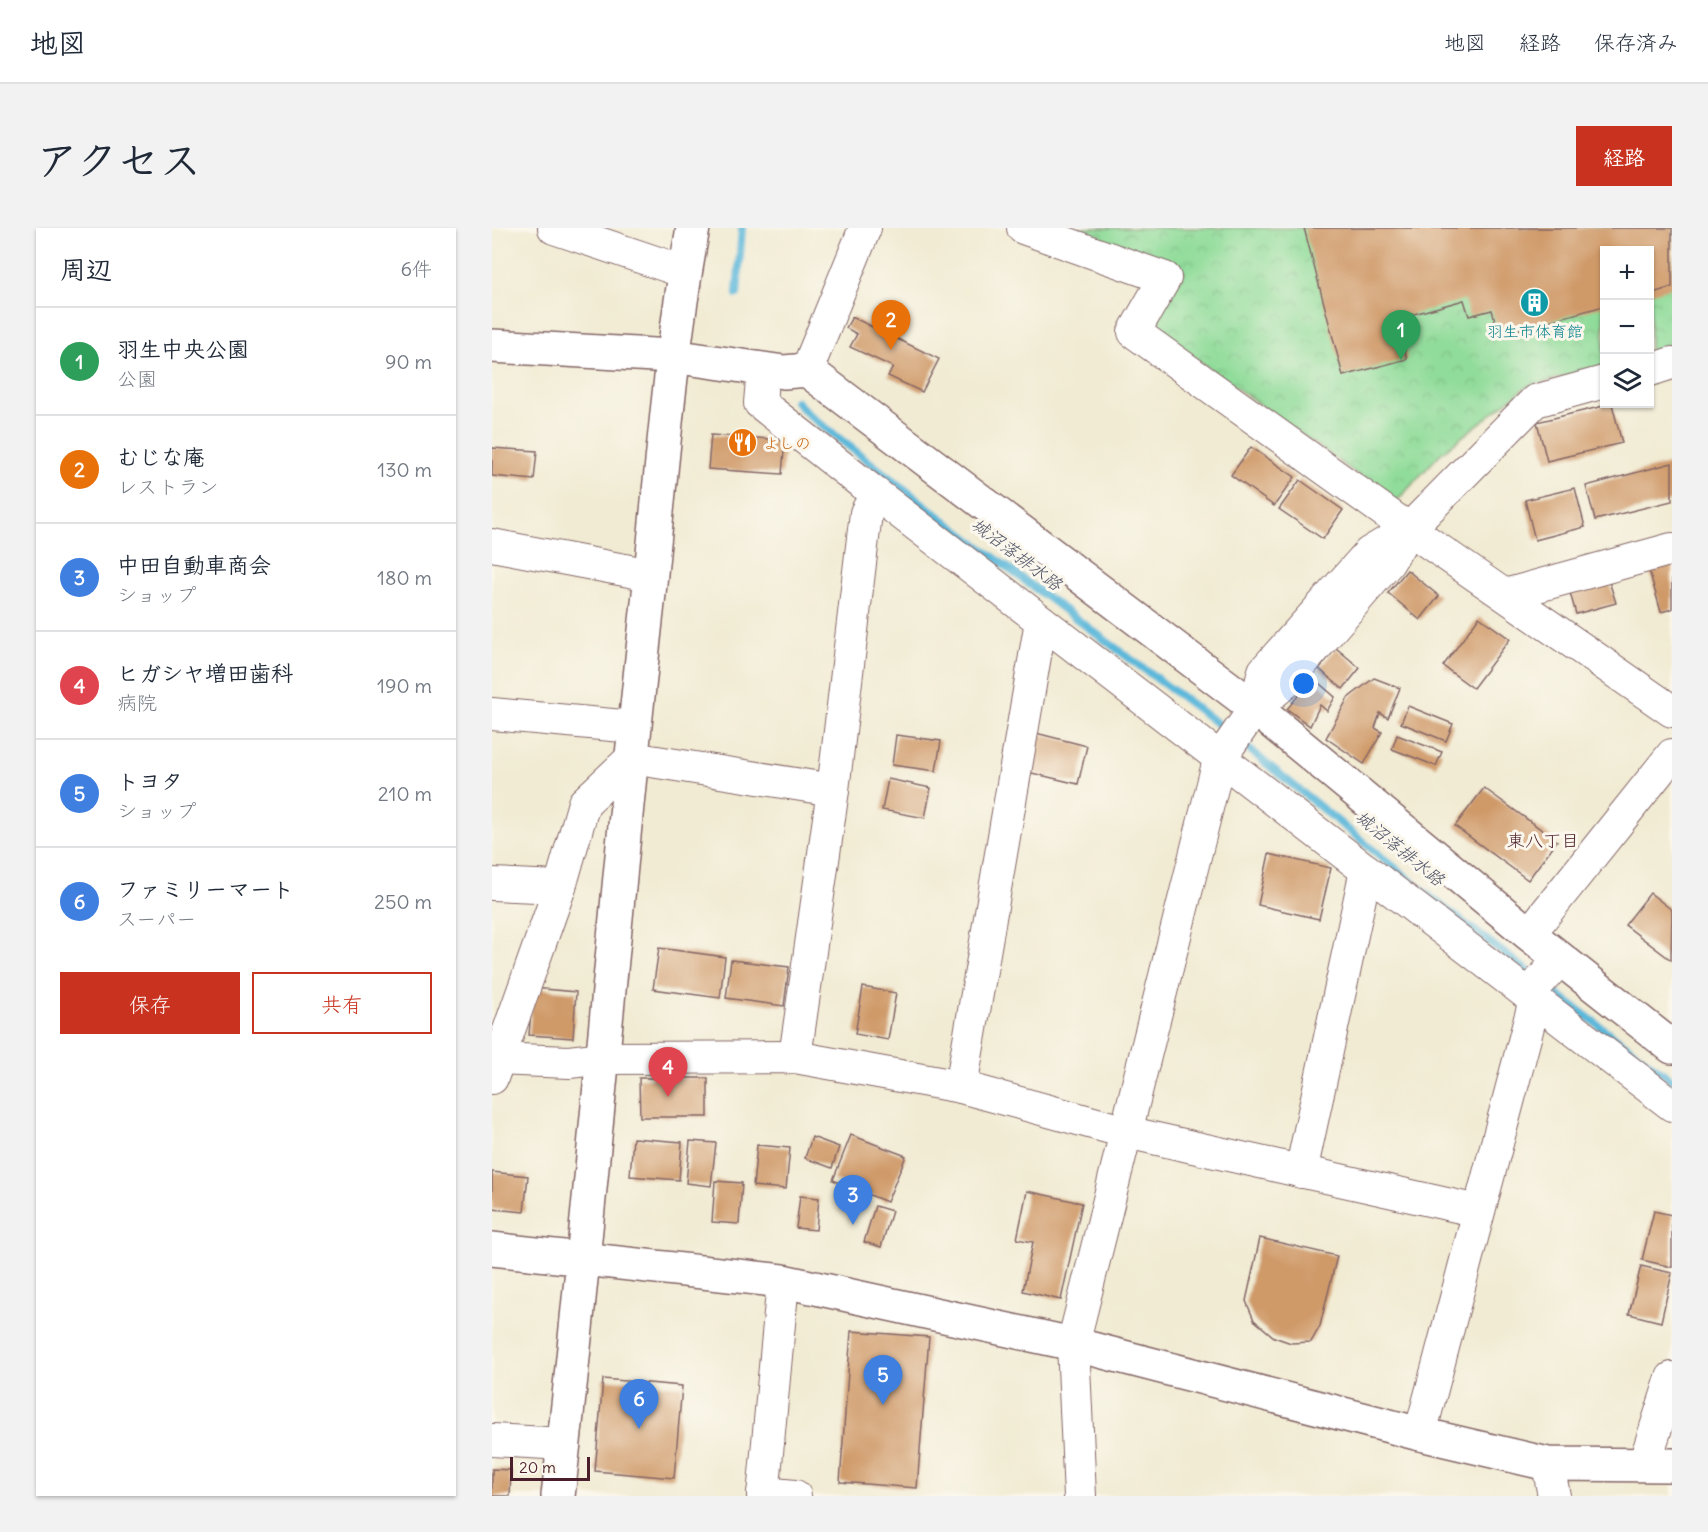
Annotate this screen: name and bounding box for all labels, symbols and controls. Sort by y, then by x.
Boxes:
text: 地図 [30,25,86,61]
text: 地図 [1444,29,1486,56]
text: 経路 [1519,29,1561,56]
text: 保存済み [1594,29,1678,56]
button: 経路 [1576,126,1672,186]
text: アクセス [36,134,201,186]
map controls [1600,246,1654,408]
button: + [1600,246,1654,300]
text: 周辺 [60,253,112,286]
text: 6件 [400,256,432,281]
building icon: 羽生市体育館 [1519,287,1551,319]
pin: 2 [872,300,910,350]
button: − [1600,300,1654,354]
pin: 1 [1382,310,1420,360]
place label: 羽生市体育館 [1487,321,1583,341]
text: 羽生中央公園 [117,335,249,363]
text: 1 [76,349,83,374]
text: 90 m [385,349,432,374]
button: layers [1600,354,1654,408]
text: 公園 [117,366,157,391]
restaurant icon: よしの [726,427,758,459]
place label: よしの [763,433,811,453]
text: むじな庵 [117,443,205,471]
text: 2 [74,457,85,482]
text: 130 m [377,457,432,482]
text: レストラン [117,474,219,499]
water label: 城沼落排水路 [967,512,1068,596]
text: 中田自動車商会 [117,551,271,579]
text: 3 [74,565,85,590]
text: 180 m [377,565,432,590]
text: ショップ [117,582,196,607]
text: ヒガシヤ増田歯科 [117,659,293,687]
your location [1289,669,1318,698]
text: 4 [74,673,85,698]
text: 190 m [377,673,432,698]
text: 病院 [117,690,157,715]
text: トヨタ [117,767,183,795]
text: 5 [74,781,85,806]
text: 210 m [378,781,432,806]
text: ショップ [117,798,196,823]
water label: 城沼落排水路 [1351,805,1450,892]
district label: 東八丁目 [1507,829,1579,852]
text: ファミリーマート [117,875,294,903]
text: 6 [74,889,85,914]
text: 250 m [374,889,432,914]
text: スーパー [117,906,196,931]
button: 保存 [60,972,240,1034]
button: 共有 [252,972,432,1034]
pin: 4 [648,1048,687,1097]
pin: 3 [834,1176,872,1225]
pin: 5 [864,1356,902,1405]
pin: 6 [620,1380,658,1429]
scale bar [510,1454,590,1482]
text: 20 m [519,1457,556,1477]

